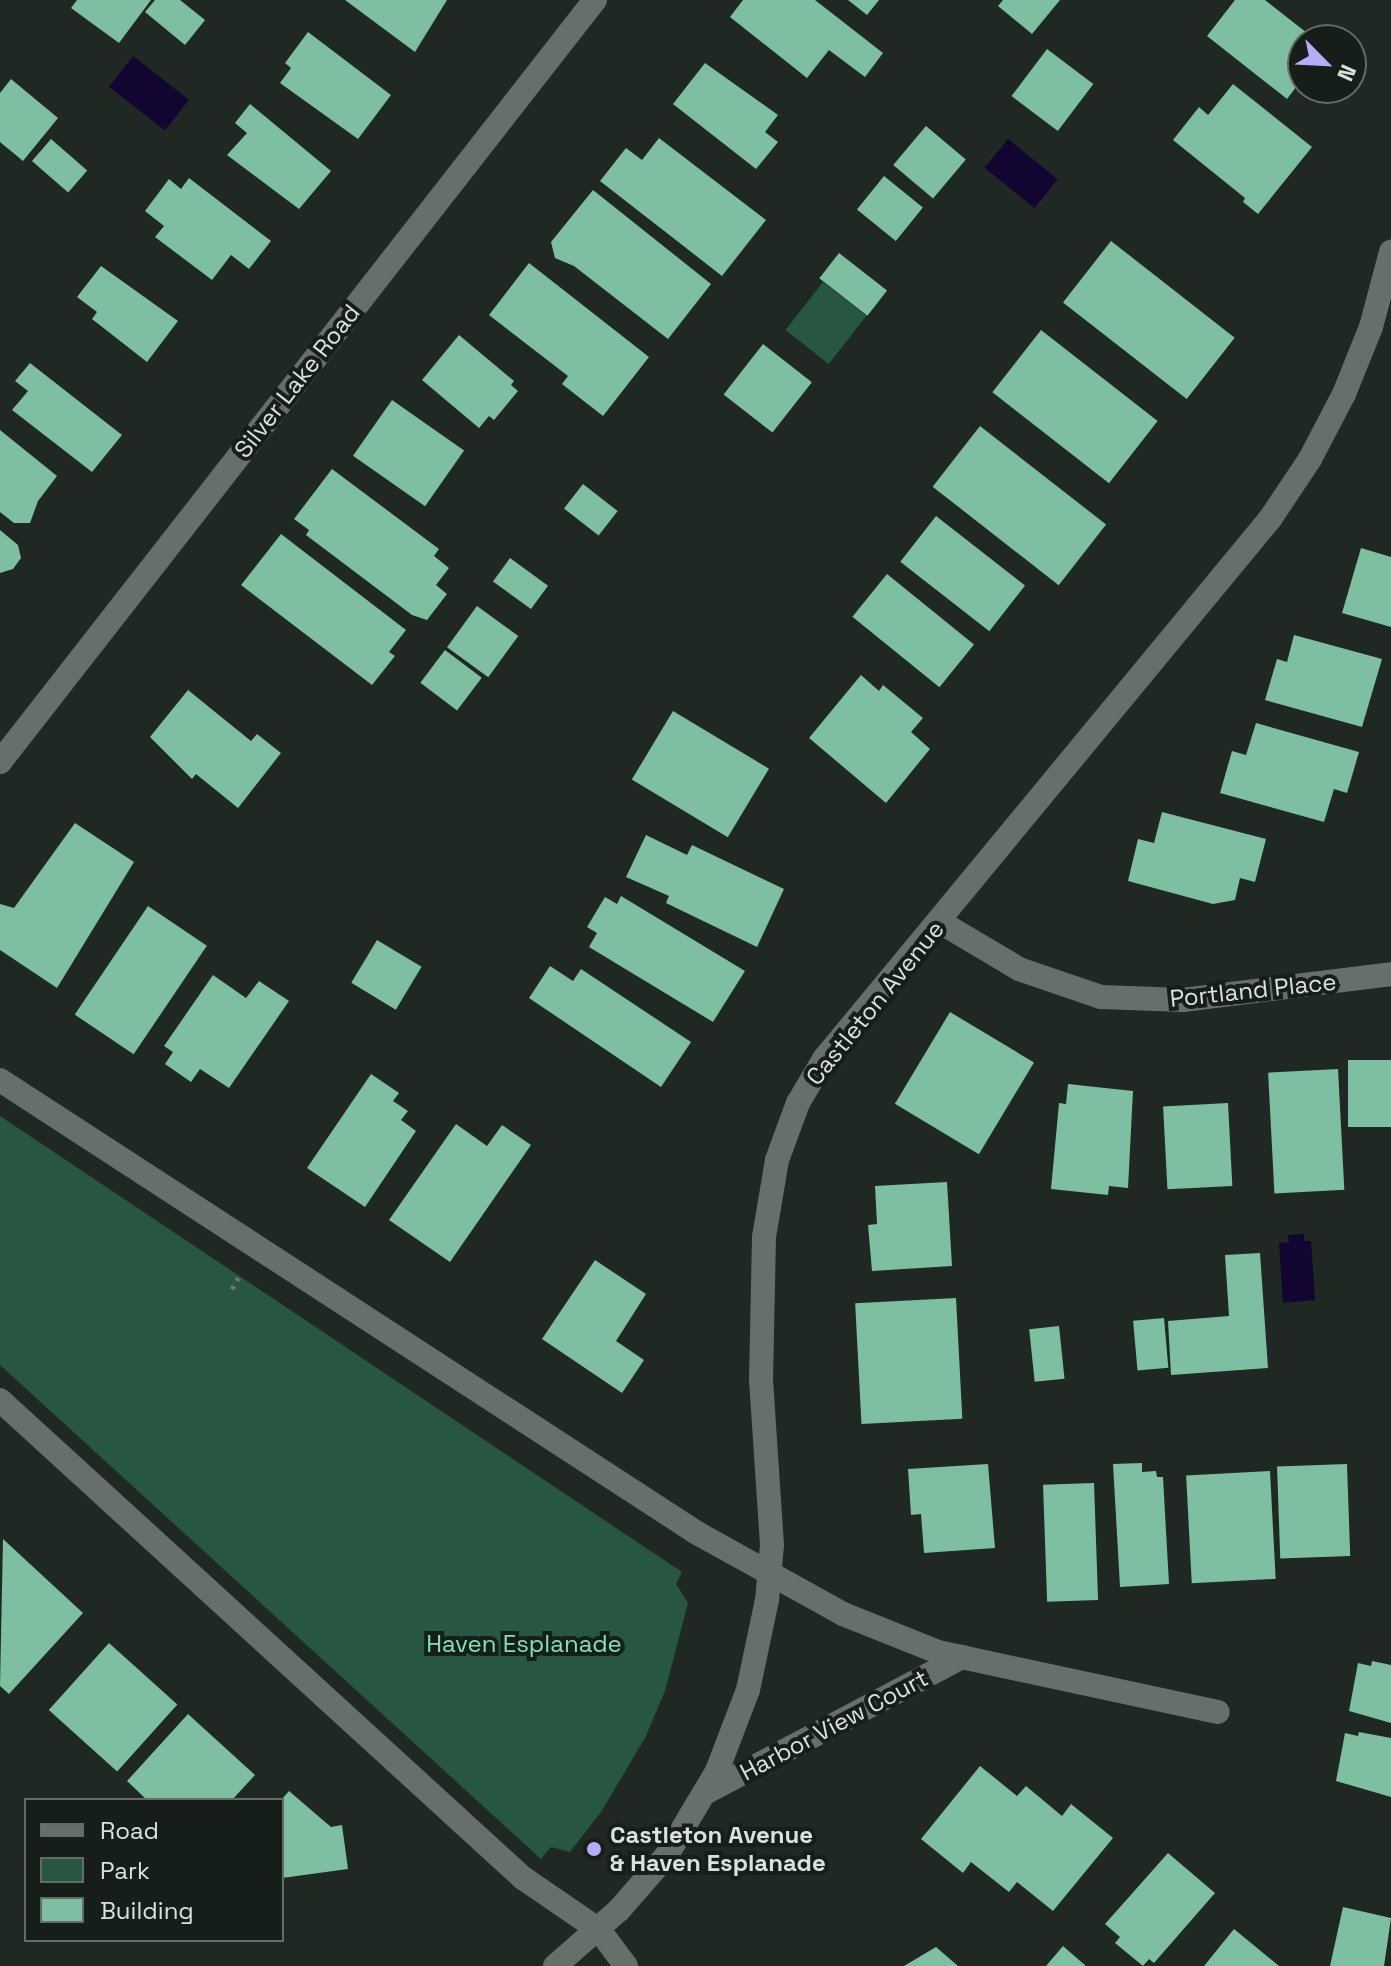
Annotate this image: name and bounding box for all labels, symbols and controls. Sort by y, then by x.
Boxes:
north arrow [1287,24,1367,104]
text: N [1331,61,1363,85]
street label: Silver Lake Road [228,299,366,463]
street label: Castleton Avenue [800,915,950,1091]
street label: Portland Place [1168,967,1338,1013]
park label: Haven Esplanade [426,1630,622,1658]
street label: Harbor View Court [735,1663,933,1787]
legend [24,1798,284,1942]
text: Road [100,1815,159,1846]
place label: Castleton Avenue & Haven Esplanade [610,1821,826,1877]
marker: Castleton Avenue & Haven Esplanade [585,1840,603,1858]
text: Park [100,1855,150,1886]
text: Building [100,1895,194,1926]

